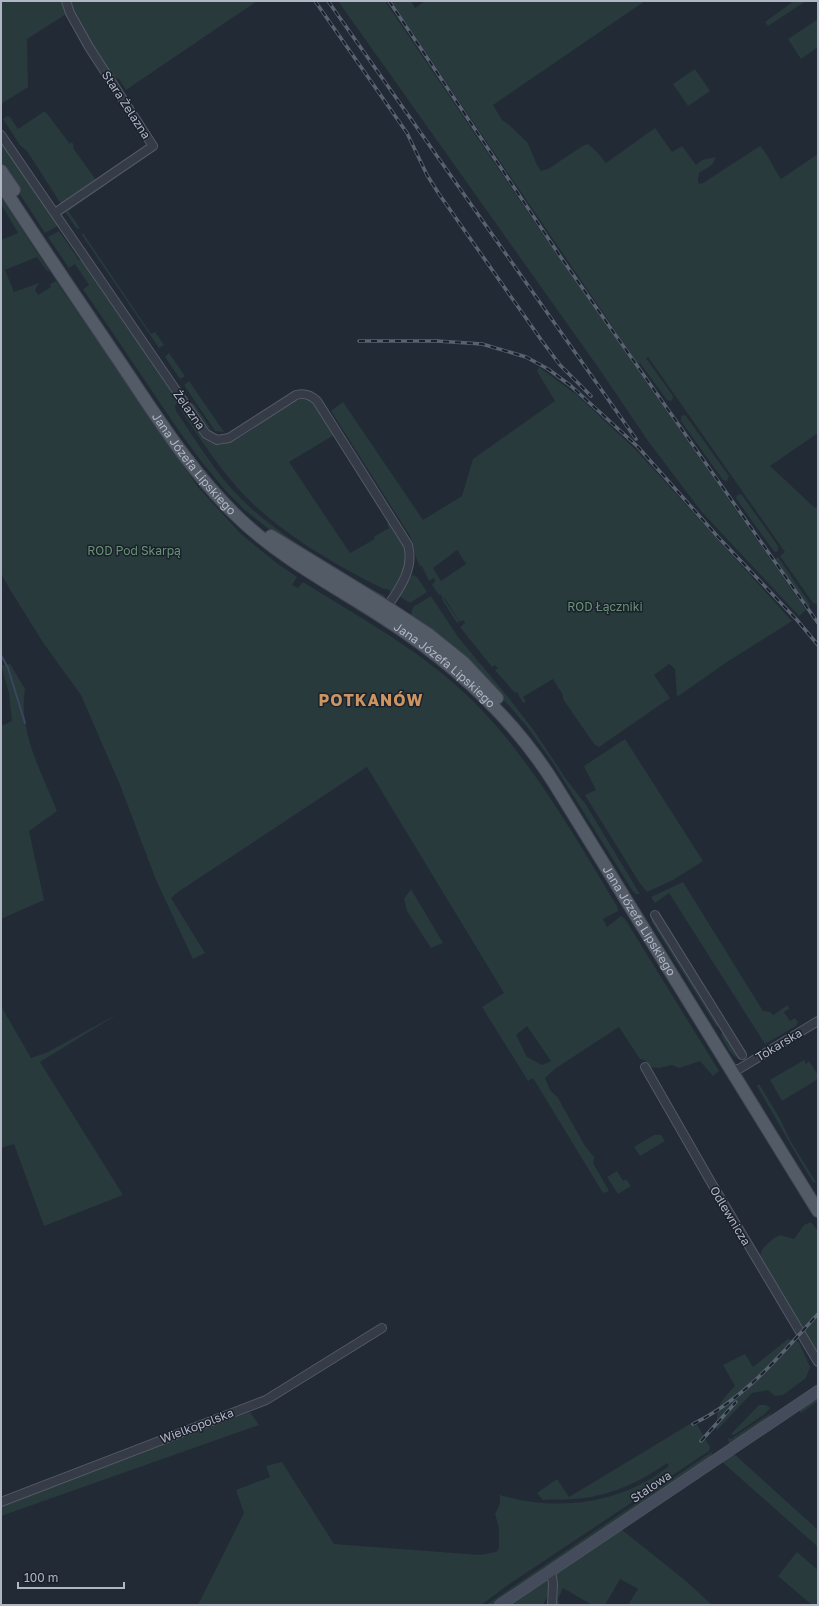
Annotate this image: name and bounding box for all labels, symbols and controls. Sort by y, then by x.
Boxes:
street label: Stara Żelazna [99,68,154,142]
street label: Żelazna [170,387,208,432]
street label: Jana Józefa Lipskiego [149,409,239,518]
park label: ROD Pod Skarpą [87,543,181,558]
park label: ROD Łączniki [567,599,643,614]
street label: Jana Józefa Lipskiego [391,619,499,711]
district label: POTKANÓW [319,690,423,710]
street label: Jana Józefa Lipskiego [600,863,679,979]
street label: Tokarska [753,1025,805,1064]
street label: Odlewnicza [707,1183,754,1248]
street label: Wielkopolska [158,1405,236,1446]
street label: Stalowa [627,1467,674,1506]
scale bar [18,1564,124,1590]
text: 100 m [24,1570,58,1585]

